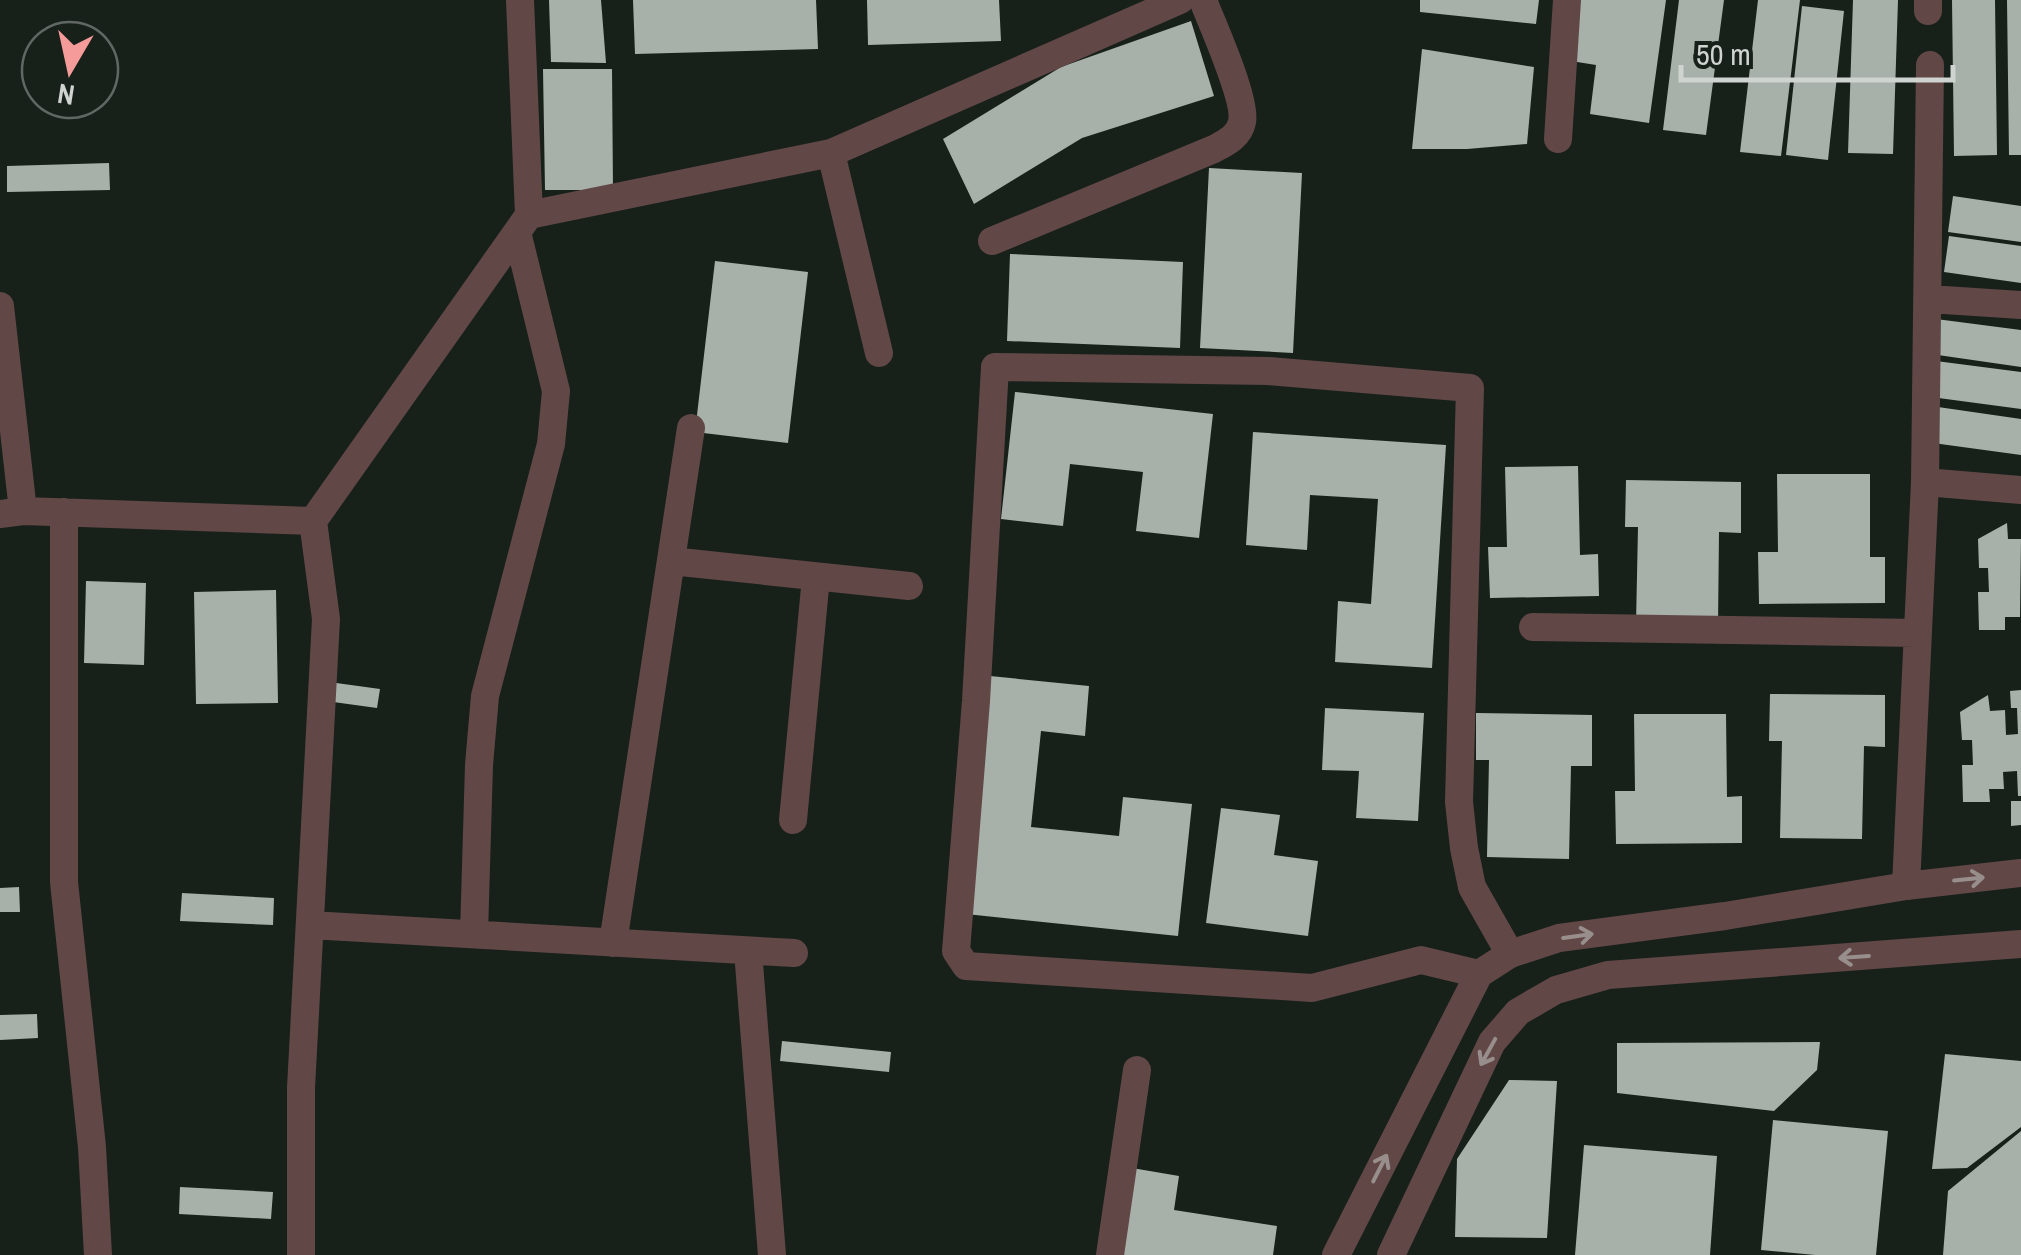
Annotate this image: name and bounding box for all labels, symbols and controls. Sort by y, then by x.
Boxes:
north arrow [20,20,120,120]
scale bar [1681,20,1954,82]
text: 50 m [1696,34,1751,74]
text: N [55,75,77,115]
one-way arrow [1952,869,1984,888]
one-way arrow [1561,926,1594,945]
one-way arrow [1838,948,1871,967]
one-way arrow [1478,1037,1497,1066]
one-way arrow [1371,1154,1390,1184]

